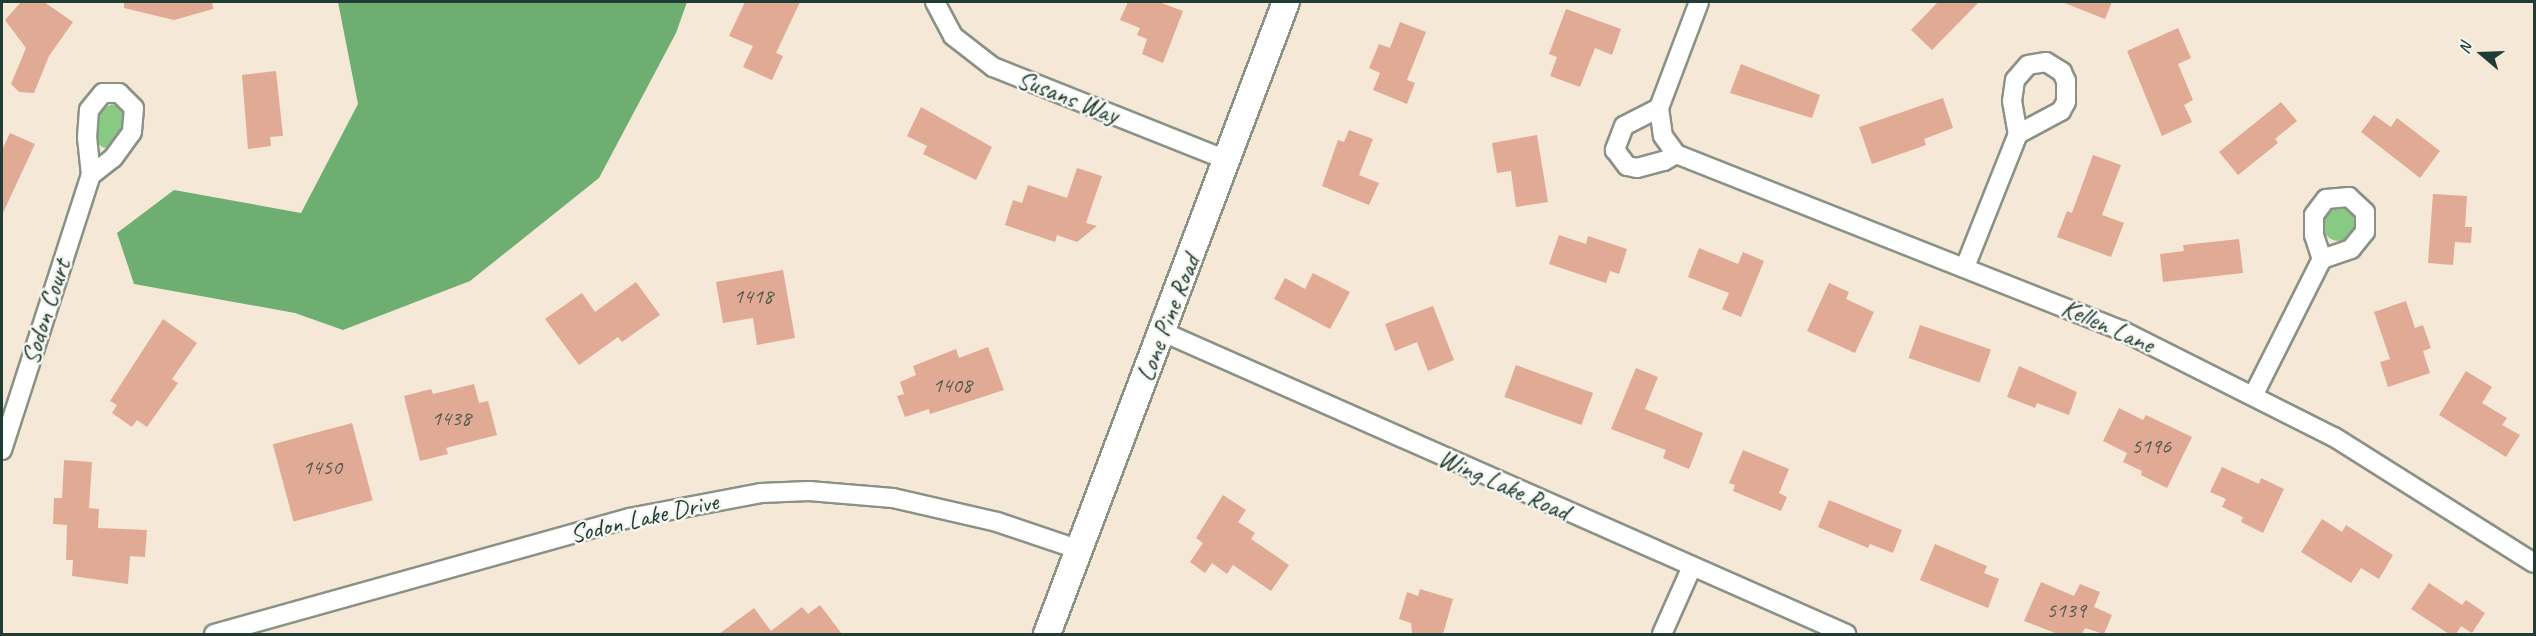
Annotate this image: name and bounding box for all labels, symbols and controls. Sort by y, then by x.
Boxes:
north arrow [2452,24,2512,84]
text: N [2454,40,2476,56]
street label: Susans Way [1013,63,1123,131]
street label: Lone Pine Road [1129,250,1207,386]
street label: Sodon Court [14,256,78,368]
house number: 1418 [733,284,773,310]
street label: Kellen Lane [2057,292,2159,360]
house number: 1408 [932,373,972,399]
house number: 1438 [431,406,471,432]
house number: 5196 [2131,434,2171,460]
street label: Wing Lake Road [1433,442,1575,528]
house number: 1450 [302,455,342,481]
street label: Sodon Lake Drive [566,486,722,550]
house number: 5139 [2046,598,2086,624]

